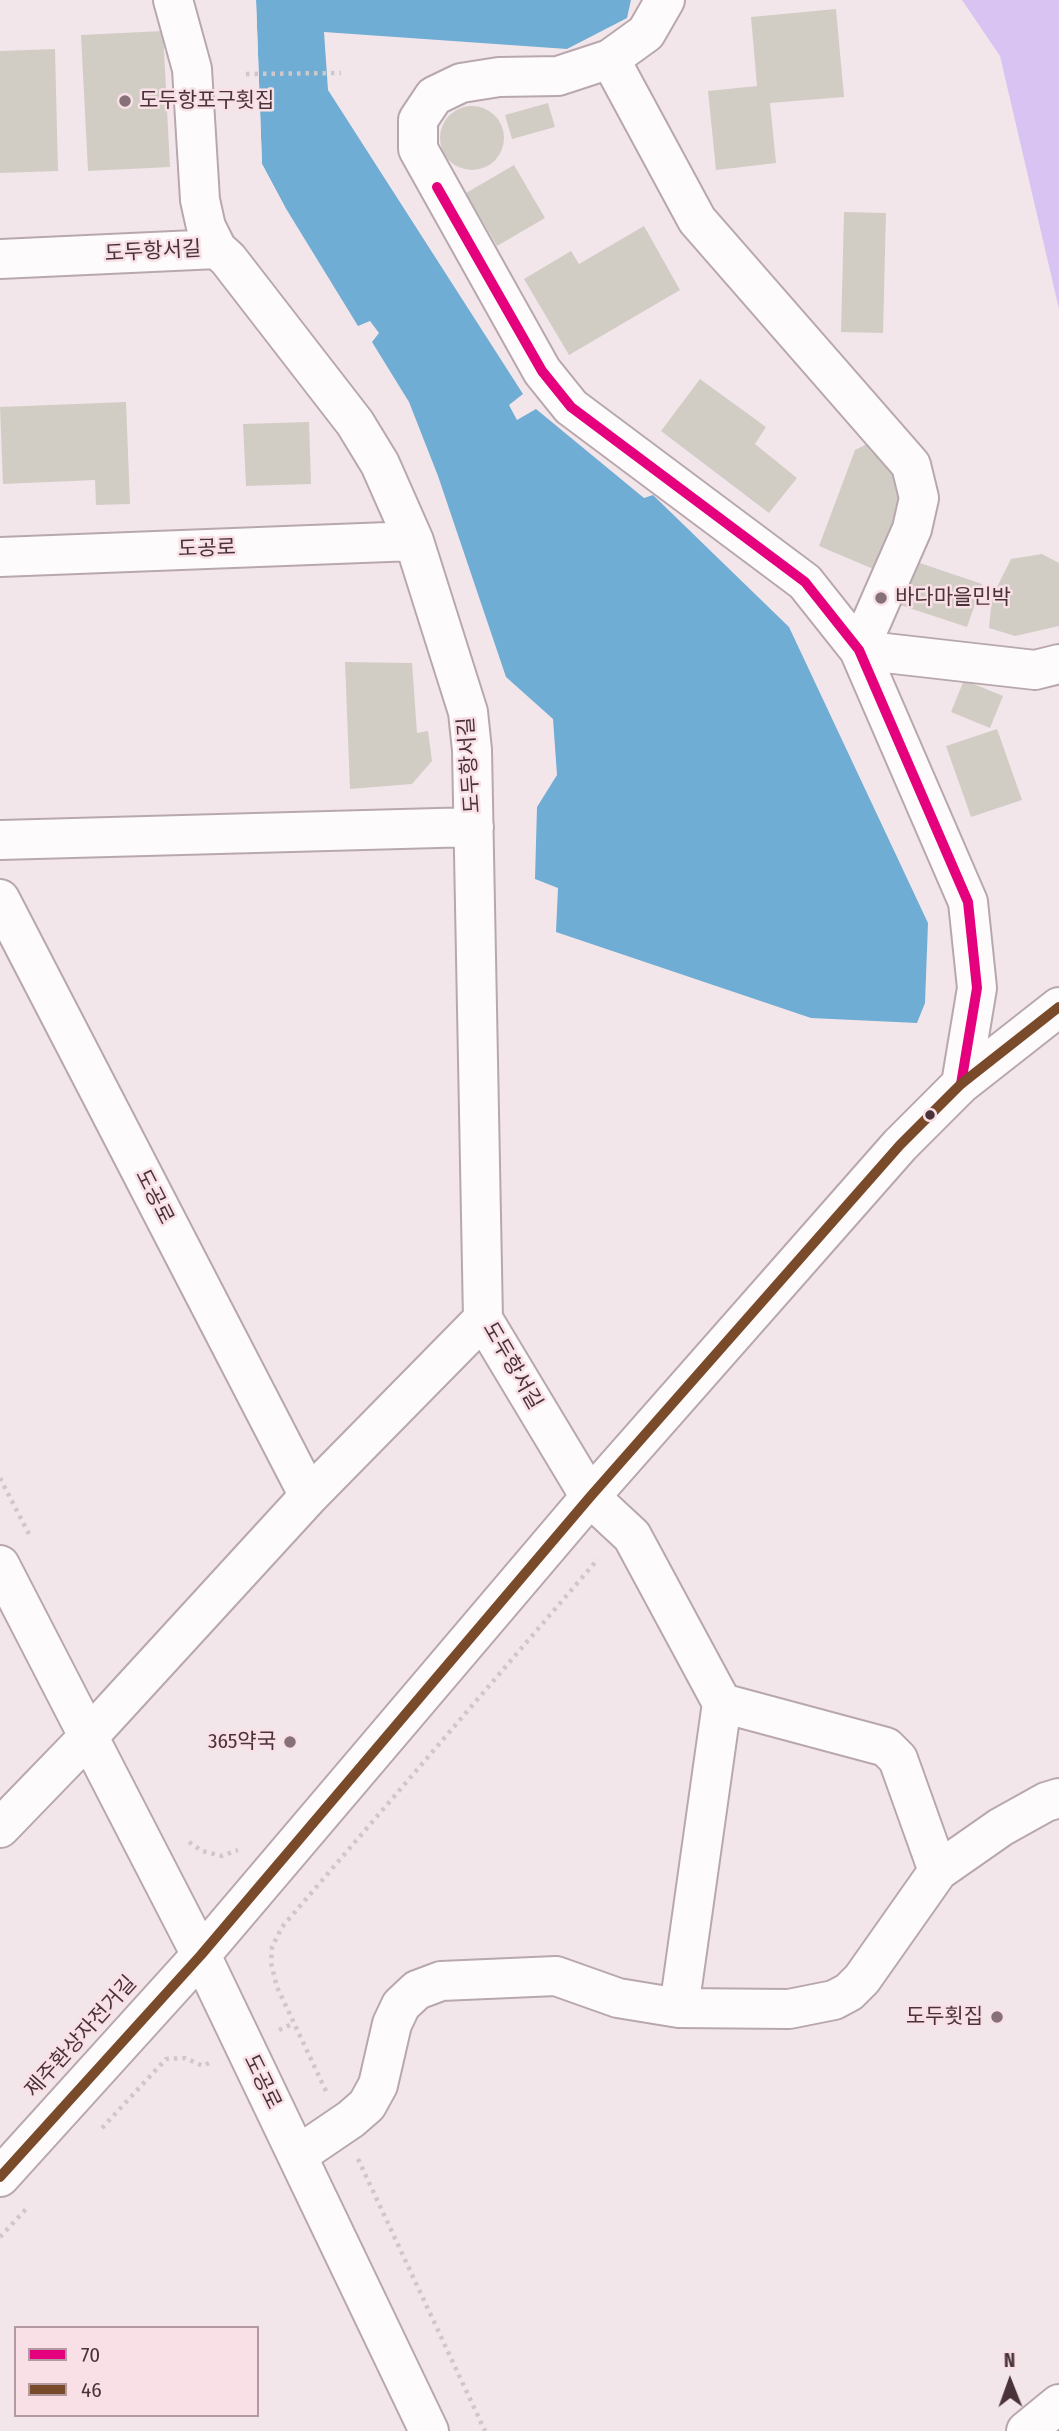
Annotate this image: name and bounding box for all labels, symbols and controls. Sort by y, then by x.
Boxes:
place label: 도두항포구횟집 [139,88,274,114]
marker: 도두항포구횟집 [117,93,133,109]
street label: 도두항서길 [104,237,202,267]
street label: 도공로 [178,535,236,563]
place label: 바다마을민박 [895,585,1011,611]
marker: 바다마을민박 [873,590,889,606]
street label: 도두항서길 [454,716,486,814]
unlabelled marker [923,1108,937,1122]
street label: 도공로 [130,1165,178,1229]
street label: 도두항서길 [477,1318,547,1414]
place label: 365약국 [208,1729,276,1755]
marker: 365약국 [282,1734,298,1750]
street label: 제주환상자전거길 [20,1971,142,2103]
place label: 도두횟집 [906,2004,983,2030]
marker: 도두횟집 [989,2009,1005,2025]
street label: 도공로 [238,2050,286,2114]
legend [14,2326,259,2417]
text: 70 [81,2342,100,2368]
north arrow [975,2347,1045,2417]
text: N [1004,2349,1016,2372]
text: 46 [81,2377,102,2403]

